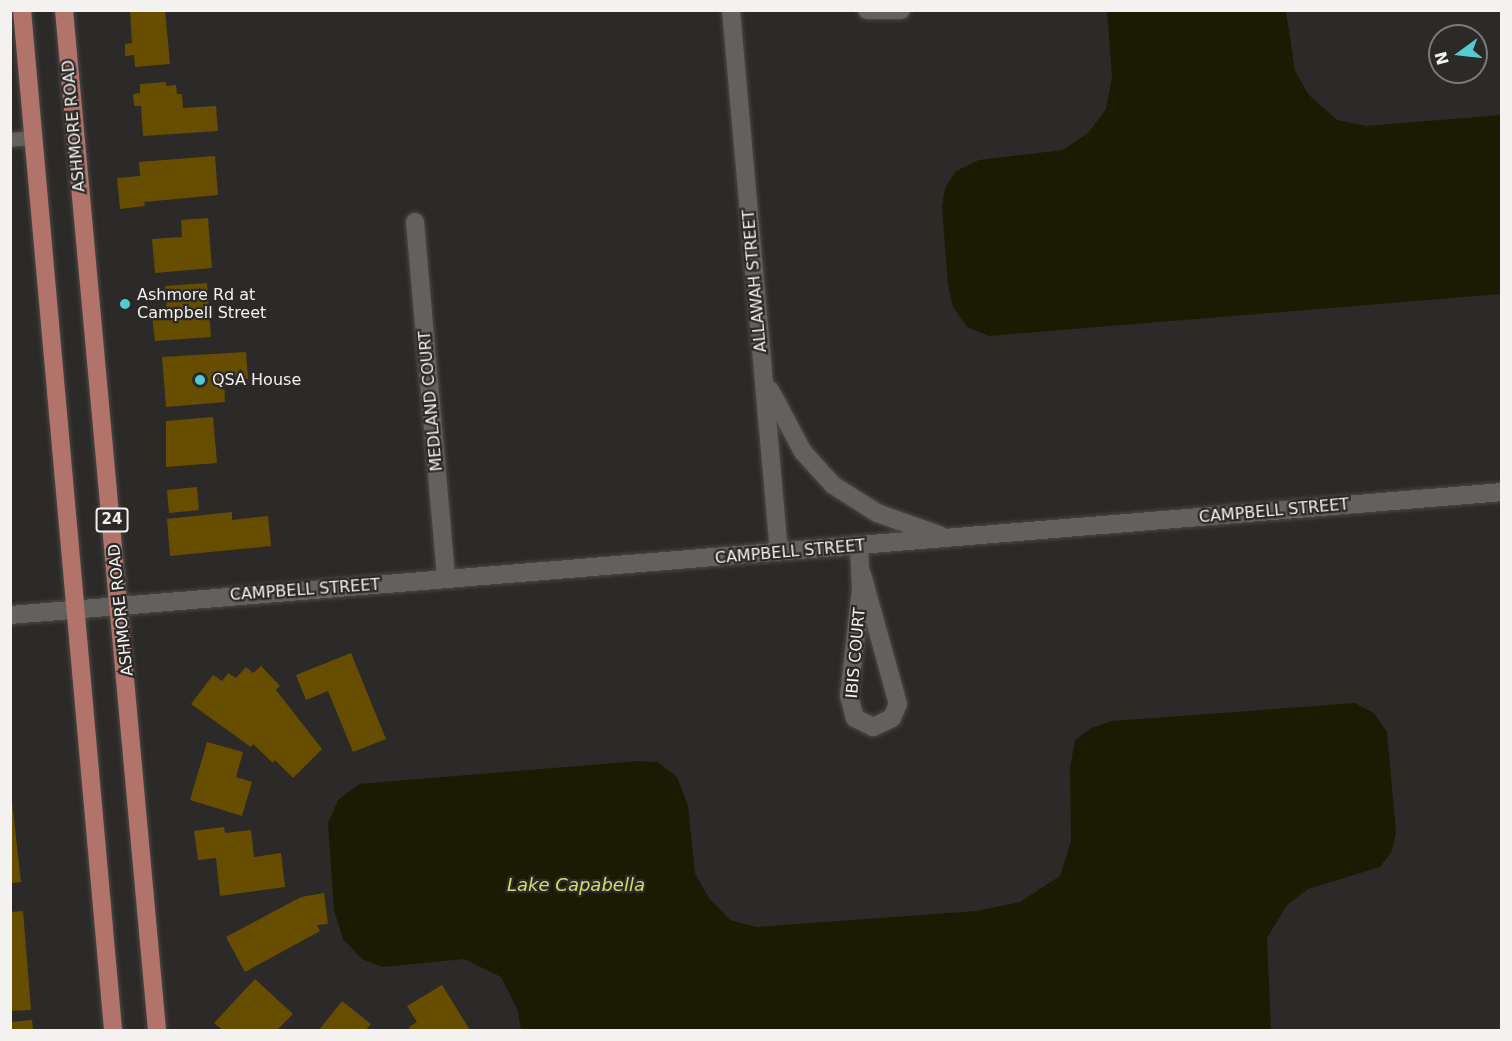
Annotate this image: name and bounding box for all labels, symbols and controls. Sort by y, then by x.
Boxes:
north arrow [1428,24,1488,84]
text: N [1431,49,1453,67]
street label: ASHMORE ROAD [59,59,89,193]
street label: ALLAWAH STREET [739,209,771,353]
place label: Ashmore Rd at Campbell Street [137,285,266,323]
marker: Ashmore Rd at Campbell Street [118,297,132,311]
street label: MEDLAND COURT [415,330,447,472]
place label: QSA House [212,370,301,390]
marker: QSA House [193,373,207,387]
street label: CAMPBELL STREET [1198,495,1350,527]
road number: 24 [96,508,128,532]
street label: CAMPBELL STREET [714,536,866,568]
street label: ASHMORE ROAD [105,543,137,677]
street label: CAMPBELL STREET [229,575,381,605]
street label: IBIS COURT [842,607,870,699]
water label: Lake Capabella [507,874,645,896]

